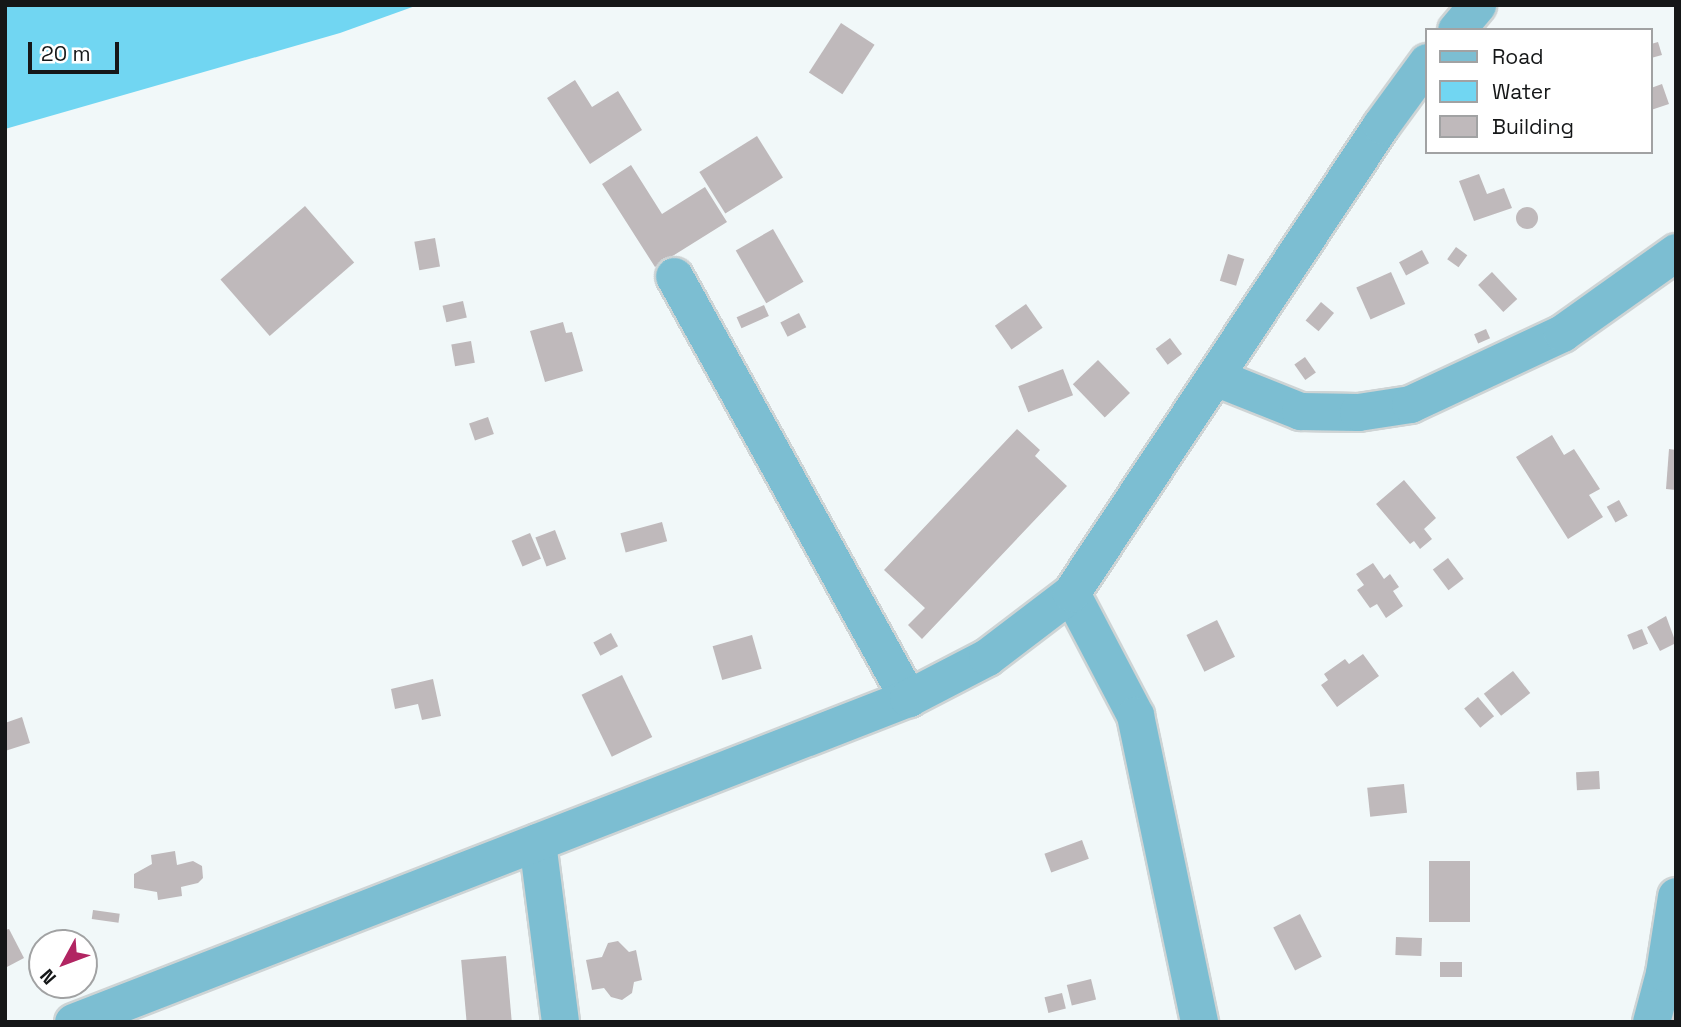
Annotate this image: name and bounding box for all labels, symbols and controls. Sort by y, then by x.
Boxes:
scale bar [32,28,122,72]
legend [1426,28,1653,154]
text: 20 m [41,40,91,67]
text: Road [1492,43,1544,70]
text: Water [1492,78,1551,105]
text: Building [1492,113,1574,140]
north arrow [28,929,98,999]
text: N [35,964,62,990]

